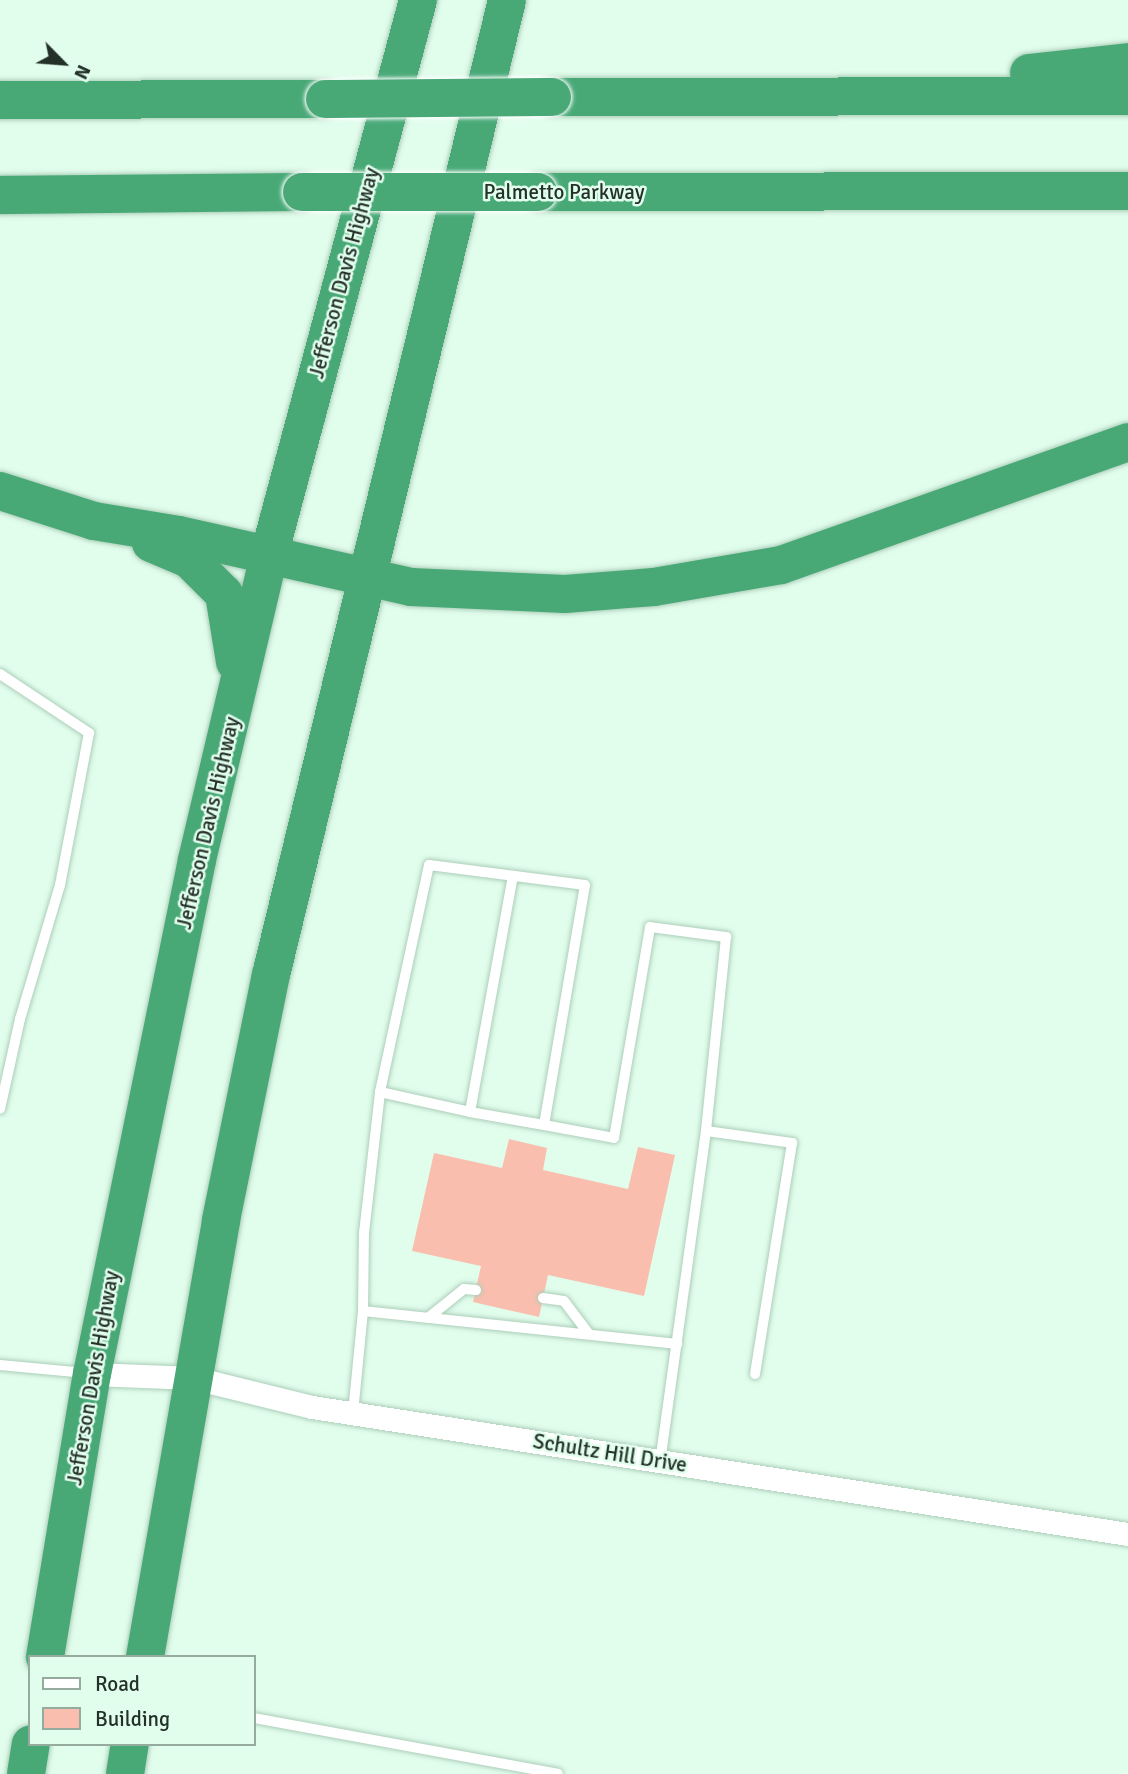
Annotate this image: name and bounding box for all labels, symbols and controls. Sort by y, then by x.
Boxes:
north arrow [28,28,98,98]
text: N [68,61,96,83]
street label: Jefferson Davis Highway [304,165,384,381]
street label: Palmetto Parkway [483,179,645,205]
street label: Jefferson Davis Highway [171,714,245,932]
street label: Jefferson Davis Highway [62,1269,124,1487]
street label: Schultz Hill Drive [531,1428,689,1478]
legend [28,1655,256,1746]
text: Road [95,1671,140,1697]
text: Building [95,1706,170,1732]

